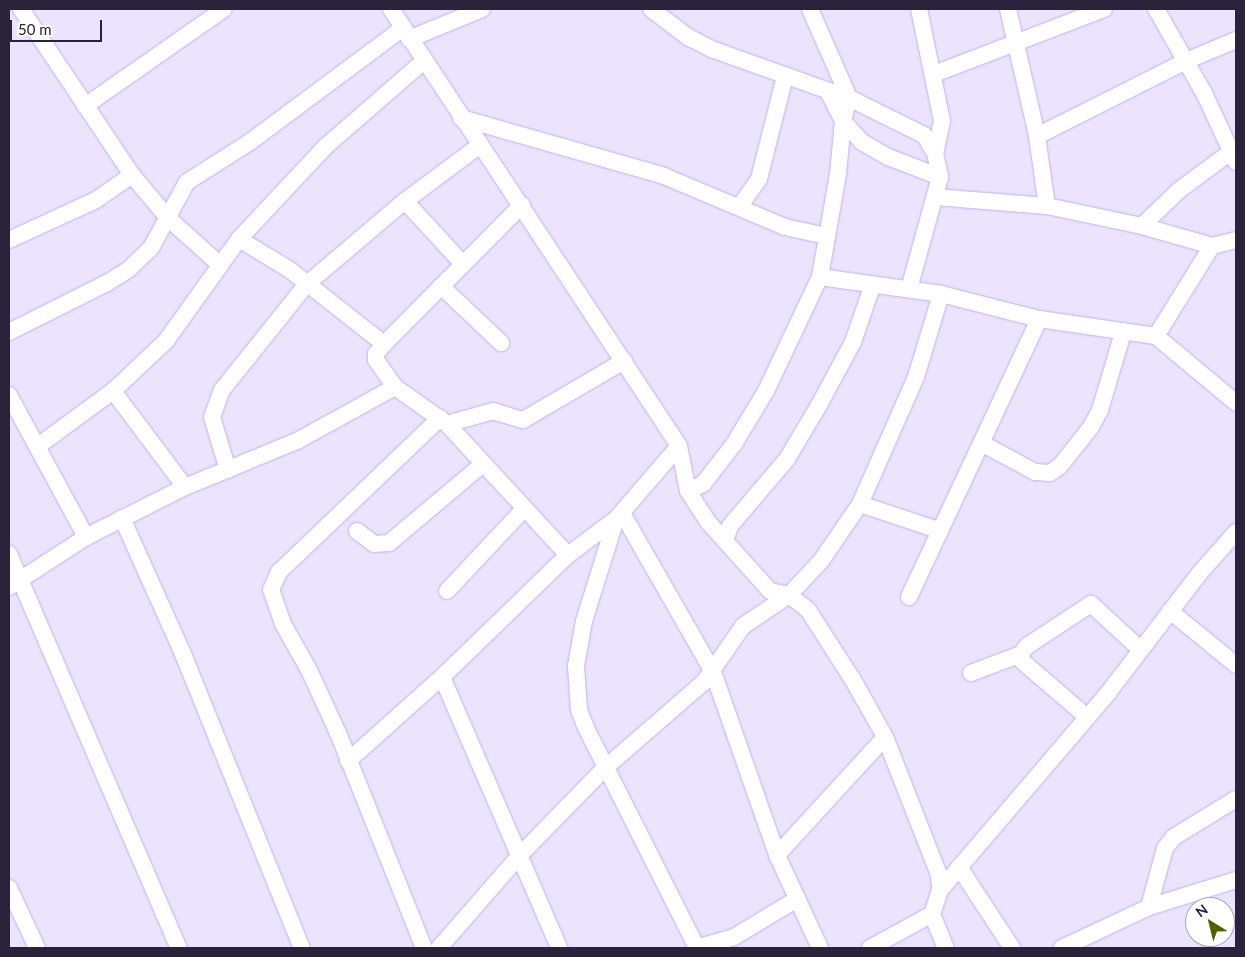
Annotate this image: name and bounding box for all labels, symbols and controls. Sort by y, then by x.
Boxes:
scale bar [12,10,105,42]
text: 50 m [18,20,52,38]
north arrow [1185,897,1235,947]
text: N [1192,900,1211,920]

